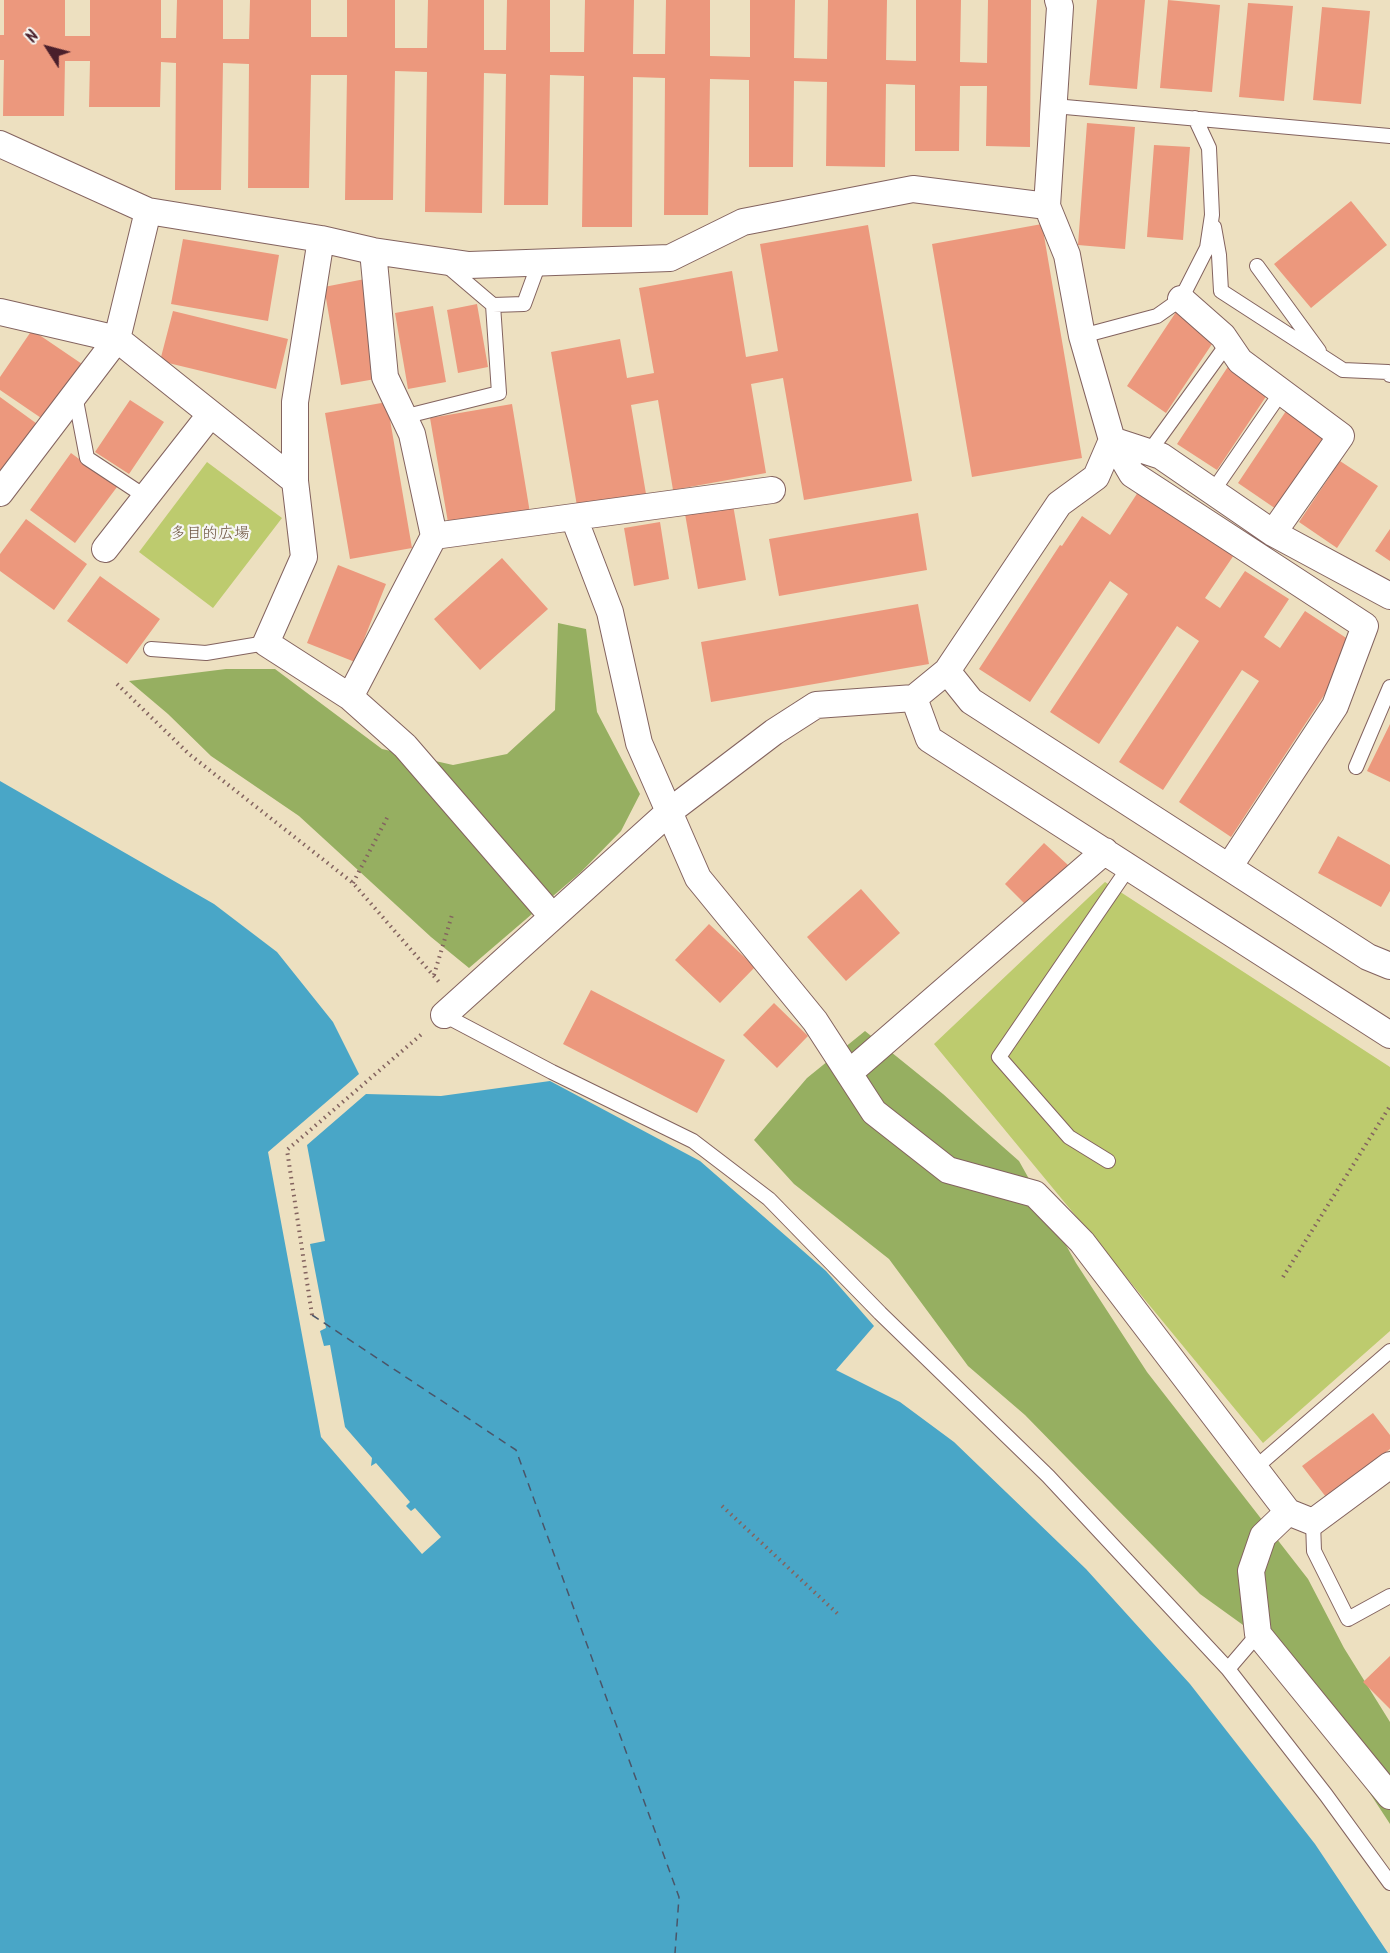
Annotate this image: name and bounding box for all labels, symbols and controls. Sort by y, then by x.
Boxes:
north arrow [18,18,78,78]
text: N [20,26,46,49]
park label: 多目的広場 [170,525,250,545]

